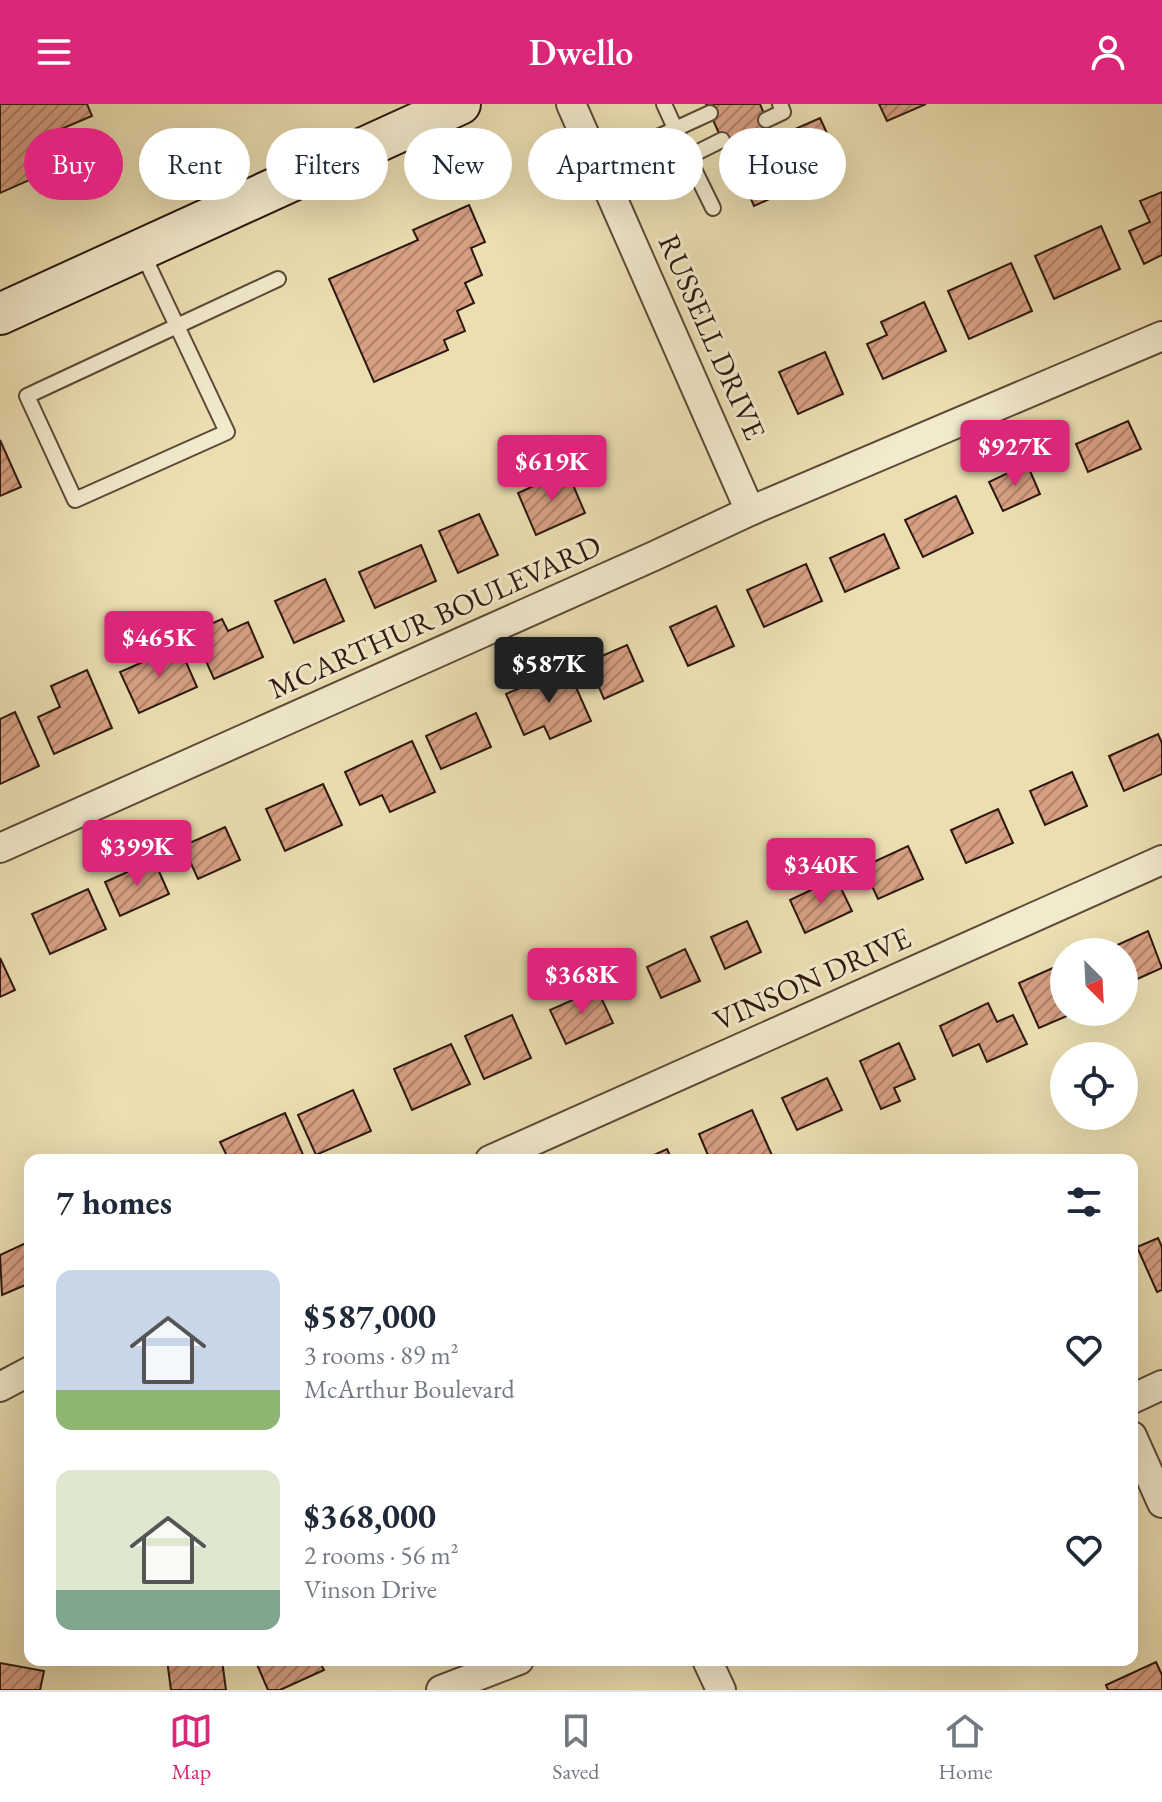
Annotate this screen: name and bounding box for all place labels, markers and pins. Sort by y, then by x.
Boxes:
pin: $927K [959,420,1071,488]
pin: $619K [496,435,608,503]
pin: $465K [103,611,215,679]
pin: $587K [493,637,605,705]
pin: $399K [81,820,193,888]
pin: $340K [765,838,877,906]
pin: $368K [526,948,638,1016]

